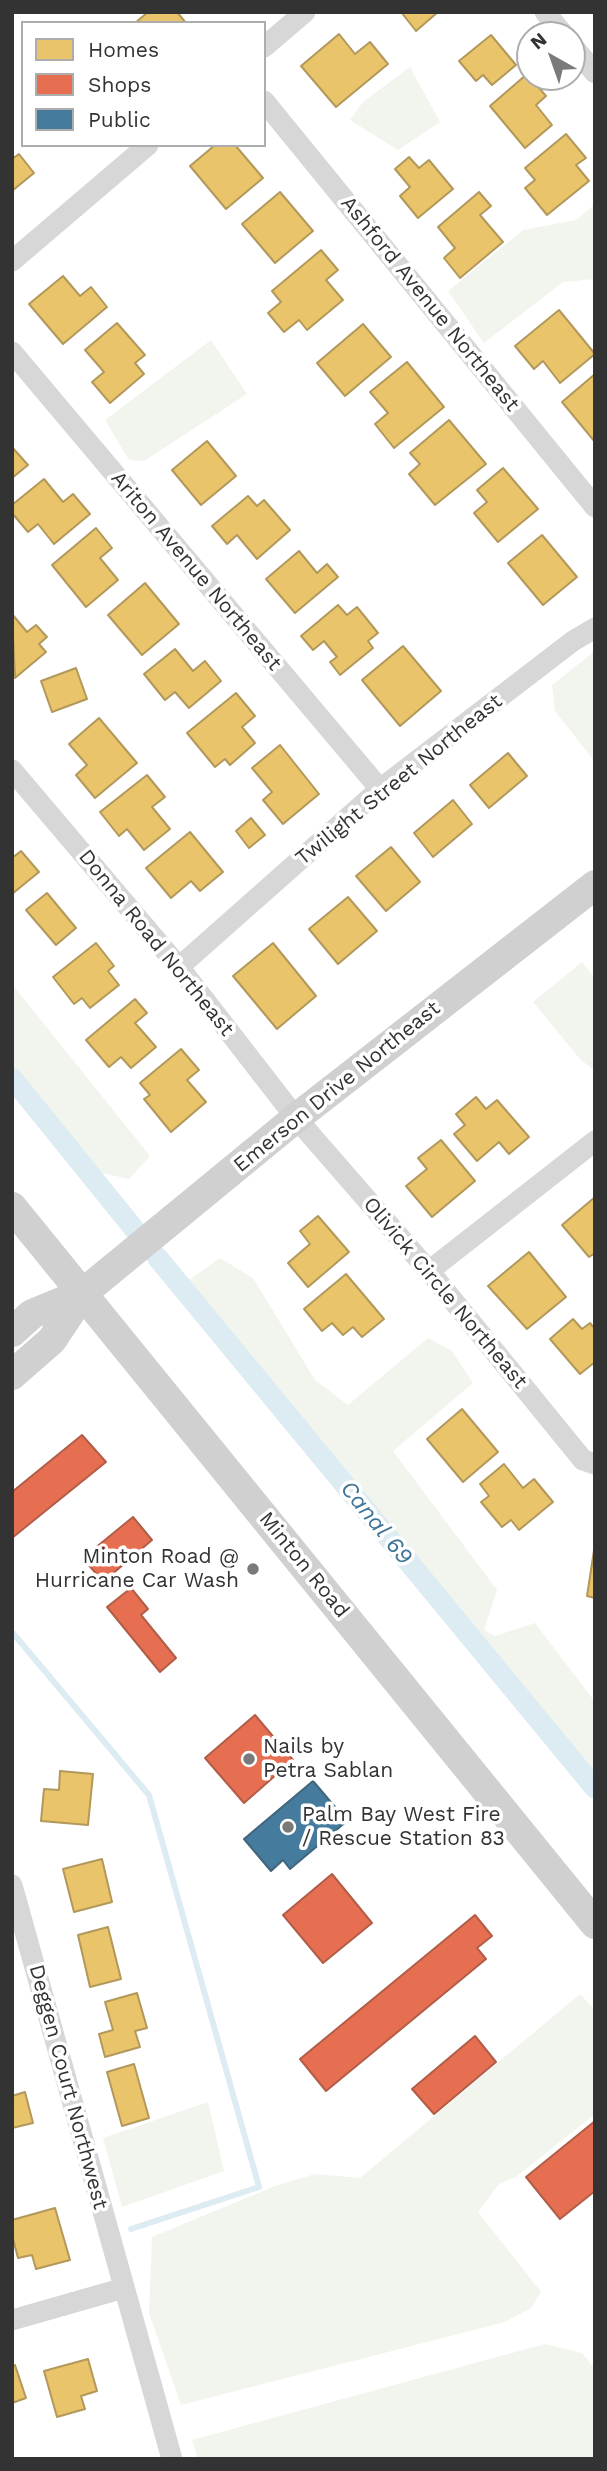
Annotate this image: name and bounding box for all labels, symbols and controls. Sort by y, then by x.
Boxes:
legend [21,21,266,147]
north arrow [516,21,586,91]
text: N [526,28,551,54]
text: Homes [88,37,159,62]
text: Shops [88,72,151,97]
text: Public [88,107,151,132]
street label: Ashford Avenue Northeast [335,191,525,417]
street label: Ariton Avenue Northeast [105,466,287,676]
street label: Twilight Street Northeast [291,689,507,871]
street label: Donna Road Northeast [73,845,239,1041]
street label: Emerson Drive Northeast [229,996,445,1178]
street label: Olivick Circle Northeast [358,1192,532,1394]
water label: Canal 69 [334,1476,418,1570]
street label: Minton Road [254,1507,354,1623]
place label: Minton Road @ Hurricane Car Wash [35,1544,239,1594]
marker: Minton Road @ Hurricane Car Wash [245,1561,261,1577]
place label: Nails by Petra Sablan [263,1734,393,1784]
marker: Nails by Petra Sablan [241,1751,257,1767]
place label: Palm Bay West Fire / Rescue Station 83 [302,1802,505,1852]
marker: Palm Bay West Fire / Rescue Station 83 [280,1819,296,1835]
street label: Deggen Court Northwest [23,1962,113,2212]

